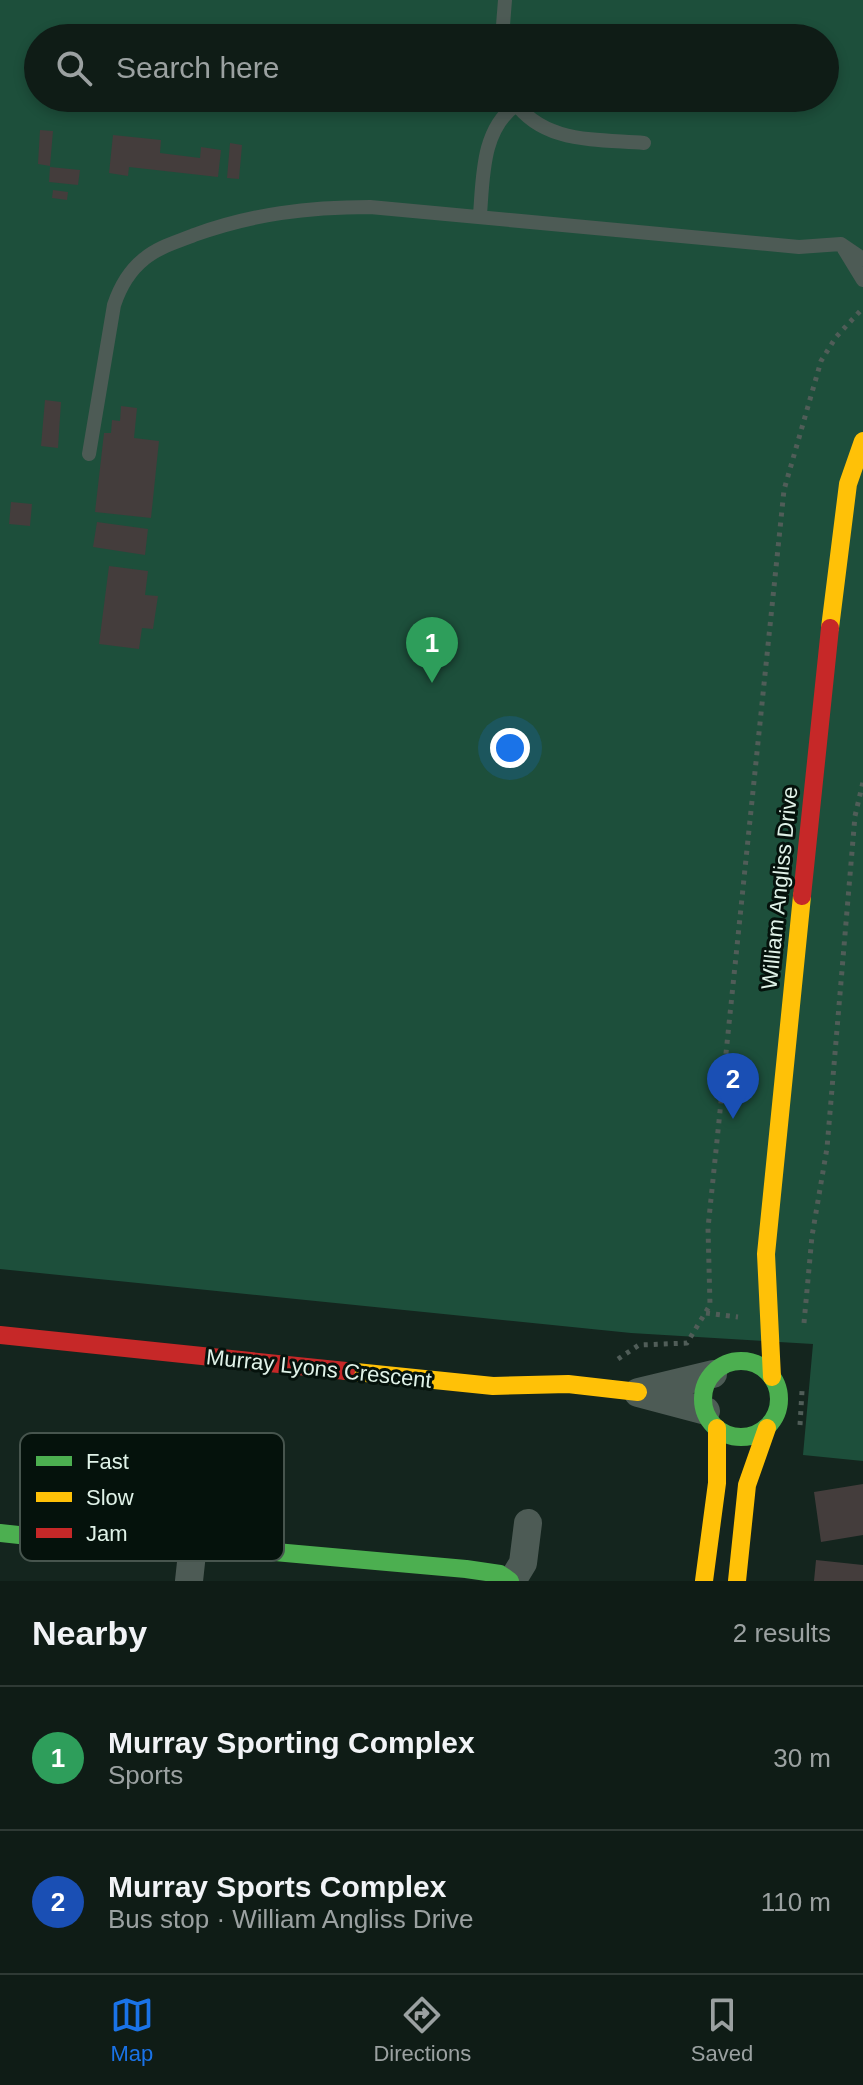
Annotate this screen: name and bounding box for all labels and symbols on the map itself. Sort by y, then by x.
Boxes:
pin: 1 [406,617,458,683]
your location [490,728,530,768]
street label: William Angliss Drive [756,785,803,991]
pin: 2 [707,1053,759,1119]
street label: Murray Lyons Crescent [205,1344,433,1393]
legend [20,1433,284,1561]
text: Fast [86,1449,129,1474]
text: Slow [86,1485,134,1510]
text: Jam [86,1521,128,1546]

